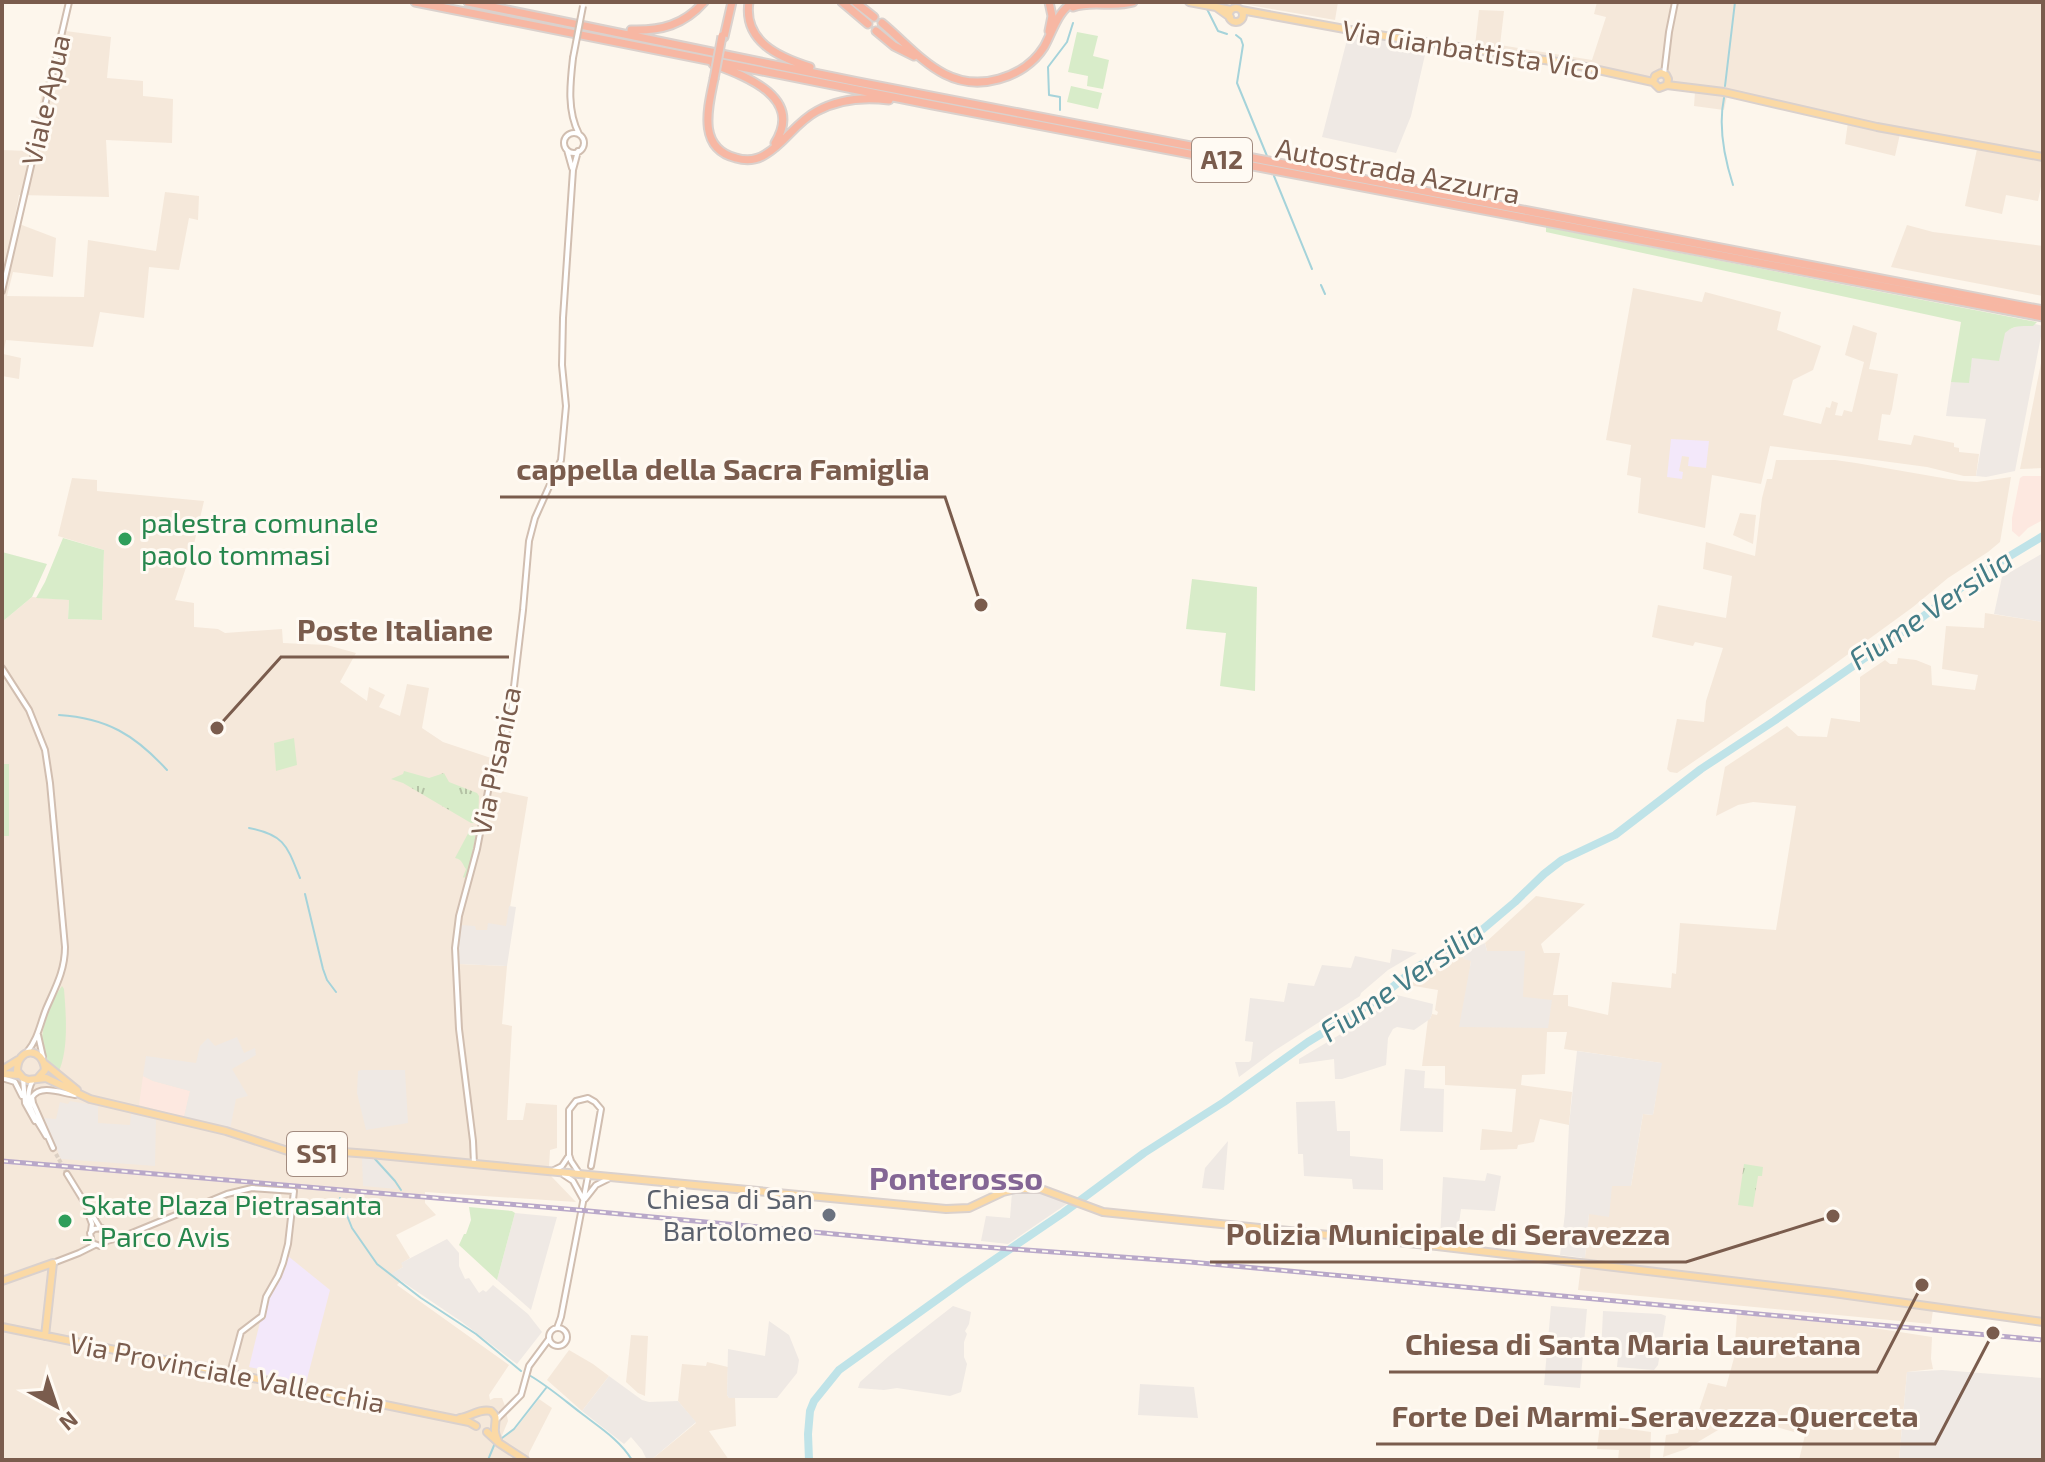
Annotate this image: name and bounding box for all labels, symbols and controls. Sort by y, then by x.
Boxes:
street label: Via Gianbattista Vico [1340,12,1603,86]
street label: Viale Apua [13,31,77,169]
street label: Autostrada Azzurra [1273,130,1523,210]
road number: A12 [1192,138,1252,182]
callout: cappella della Sacra Famiglia [500,443,945,497]
text: cappella della Sacra Famiglia [516,450,930,486]
place label: palestra comunale paolo tommasi [141,505,379,571]
marker: palestra comunale paolo tommasi [116,530,134,548]
water label: Fiume Versilia [1841,540,2019,676]
callout: Poste Italiane [281,603,509,657]
text: Poste Italiane [297,611,493,647]
street label: Via Pisanica [463,683,527,838]
water label: Fiume Versilia [1312,912,1490,1048]
road number: SS1 [287,1132,347,1176]
district label: Ponterosso [869,1158,1043,1196]
place label: Chiesa di San Bartolomeo [646,1181,813,1247]
place label: Skate Plaza Pietrasanta - Parco Avis [81,1187,382,1253]
marker: Chiesa di San Bartolomeo [820,1206,838,1224]
callout: Polizia Municipale di Seravezza [1210,1208,1686,1262]
marker: Skate Plaza Pietrasanta - Parco Avis [56,1212,74,1230]
text: Polizia Municipale di Seravezza [1226,1215,1670,1251]
callout: Chiesa di Santa Maria Lauretana [1389,1318,1877,1372]
street label: Via Provinciale Vallecchia [67,1325,388,1419]
text: Chiesa di Santa Maria Lauretana [1405,1325,1861,1361]
north arrow [16,1366,96,1446]
callout: Forte Dei Marmi-Seravezza-Querceta [1376,1390,1935,1444]
text: Forte Dei Marmi-Seravezza-Querceta [1391,1397,1919,1434]
text: N [55,1407,84,1437]

